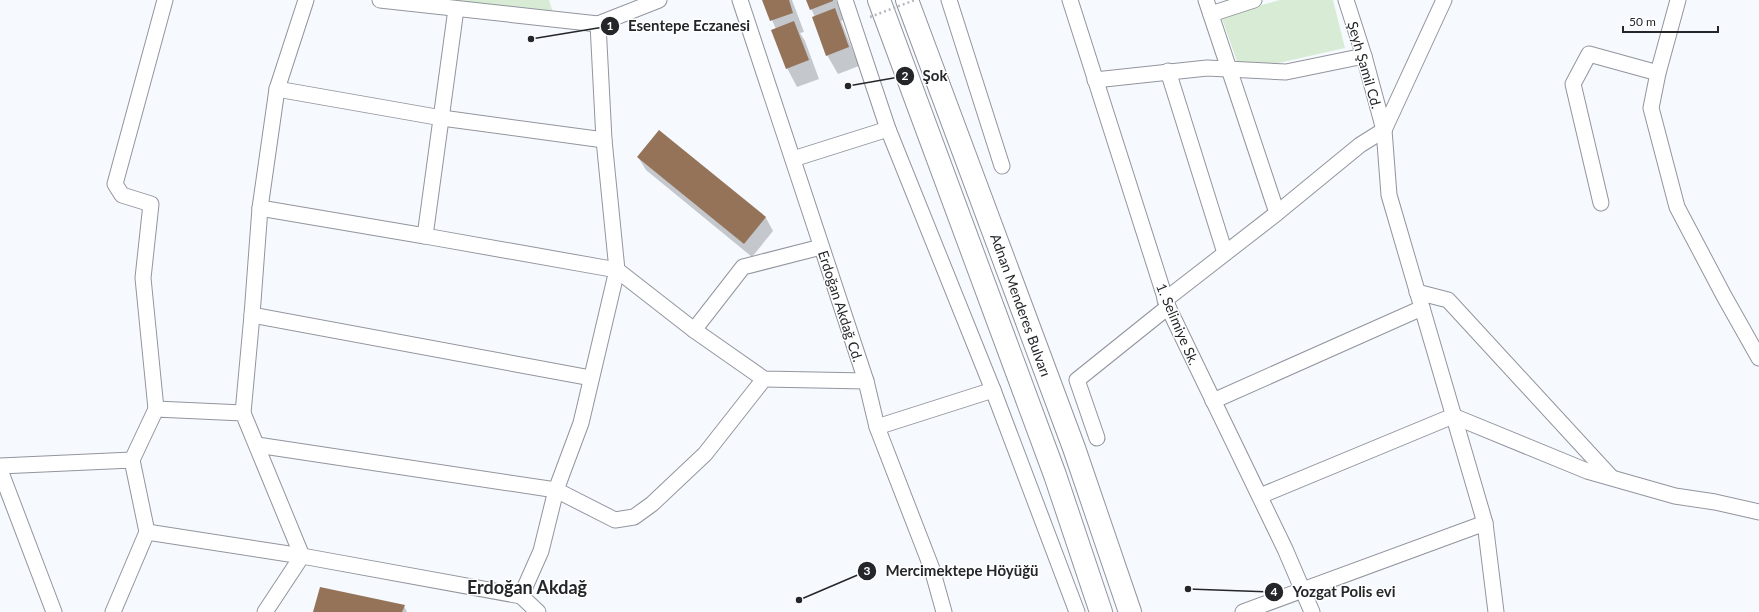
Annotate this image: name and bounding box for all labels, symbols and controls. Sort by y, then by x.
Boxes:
scale bar [1623,8,1718,34]
callout: Esentepe Eczanesi [600,12,758,39]
text: 50 m [1629,14,1656,29]
text: Esentepe Eczanesi [628,16,750,34]
text: 1 [607,18,614,33]
street label: Şeyh Şamil Cd. [1344,19,1386,111]
callout: Şok [895,62,956,89]
text: Şok [923,66,948,84]
text: 2 [902,68,909,83]
street label: Adnan Menderes Bulvarı [987,231,1055,379]
street label: Erdoğan Akdağ Cd. [815,248,867,364]
street label: 1. Selimiye Sk. [1153,280,1203,368]
callout: Mercimektepe Höyüğü [857,557,1047,584]
text: Mercimektepe Höyüğü [885,561,1039,579]
text: 3 [864,563,871,578]
district label: Erdoğan Akdağ [467,576,588,598]
callout: Yozgat Polis evi [1264,579,1403,606]
text: Yozgat Polis evi [1292,582,1396,600]
text: 4 [1271,584,1278,599]

